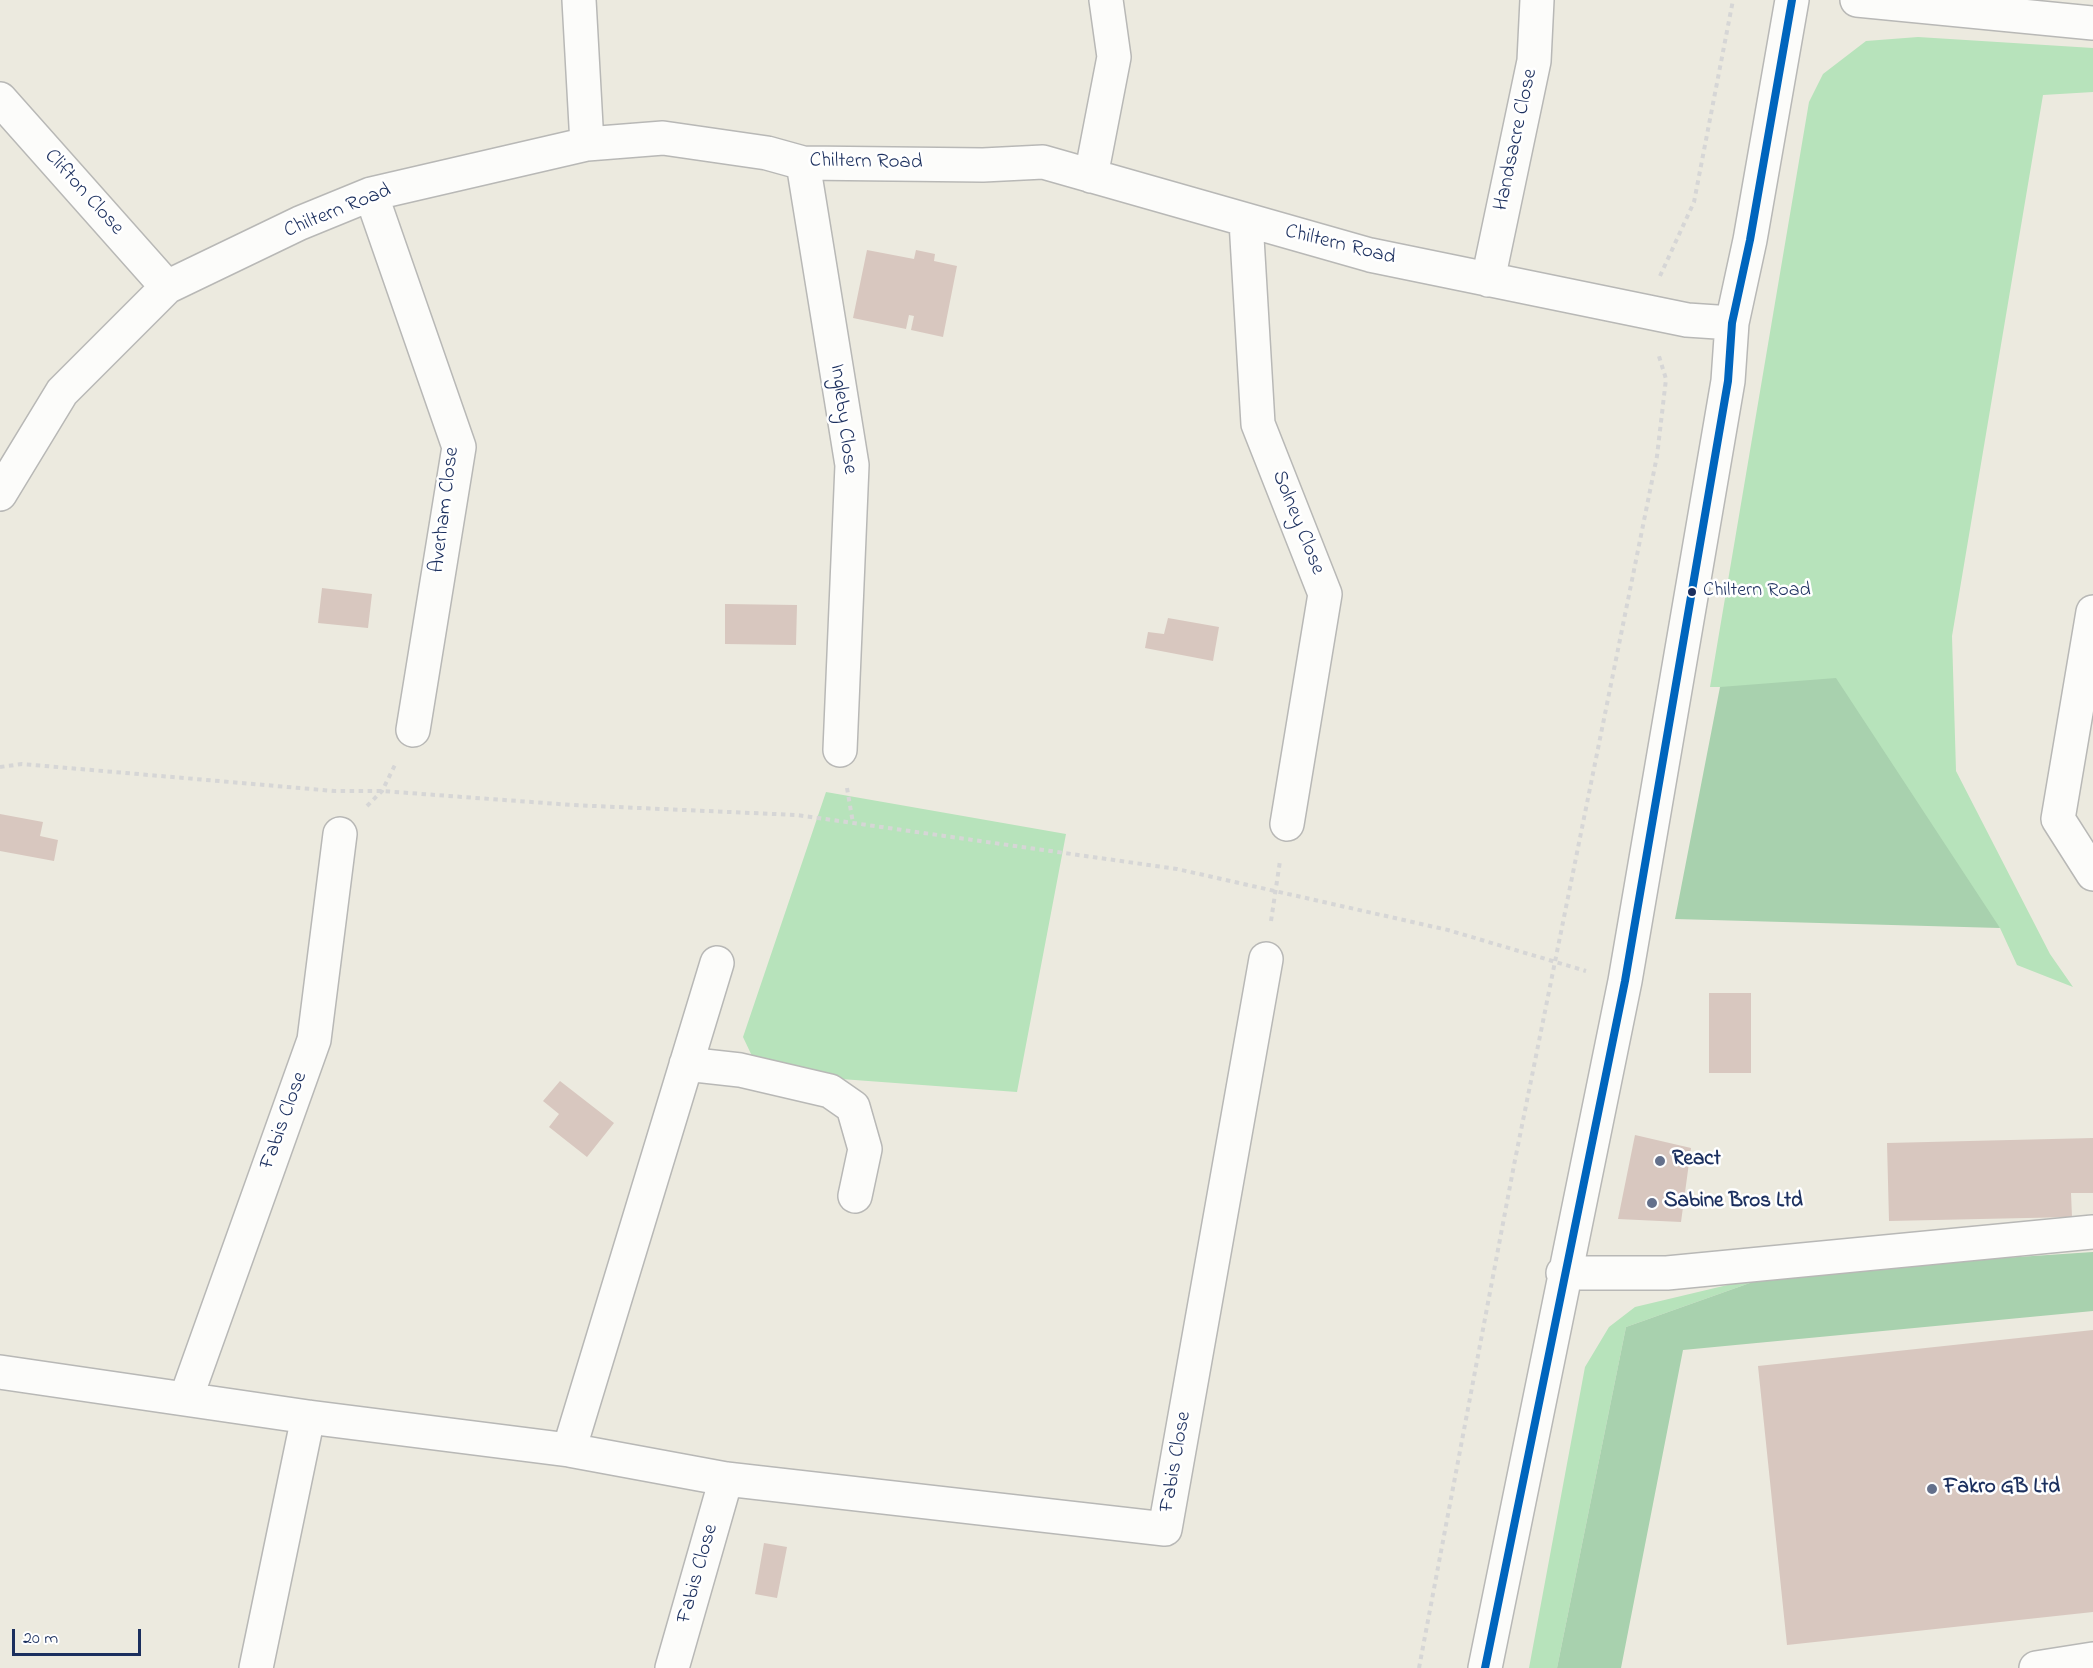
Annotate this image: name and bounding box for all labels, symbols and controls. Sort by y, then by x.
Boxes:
street label: Handsacre Close [1490,67,1544,213]
street label: Clifton Close [38,145,128,241]
street label: Chiltern Road [809,149,923,177]
street label: Chiltern Road [281,179,395,245]
street label: Chiltern Road [1282,220,1398,272]
street label: Ingleby Close [823,362,861,476]
street label: Averham Close [426,446,466,574]
street label: Solney Close [1265,467,1329,579]
place label: Chiltern Road [1703,580,1811,604]
marker: Chiltern Road [1686,586,1698,598]
street label: Fabis Close [256,1069,314,1173]
place label: React [1672,1148,1721,1174]
marker: React [1653,1154,1667,1168]
place label: Sabine Bros Ltd [1664,1190,1803,1216]
marker: Sabine Bros Ltd [1645,1196,1659,1210]
street label: Fabis Close [1156,1410,1198,1514]
place label: Fakro GB Ltd [1944,1476,2060,1502]
marker: Fakro GB Ltd [1925,1482,1939,1496]
street label: Fabis Close [673,1522,725,1626]
scale bar [15,1617,144,1655]
text: 20 m [23,1626,58,1652]

